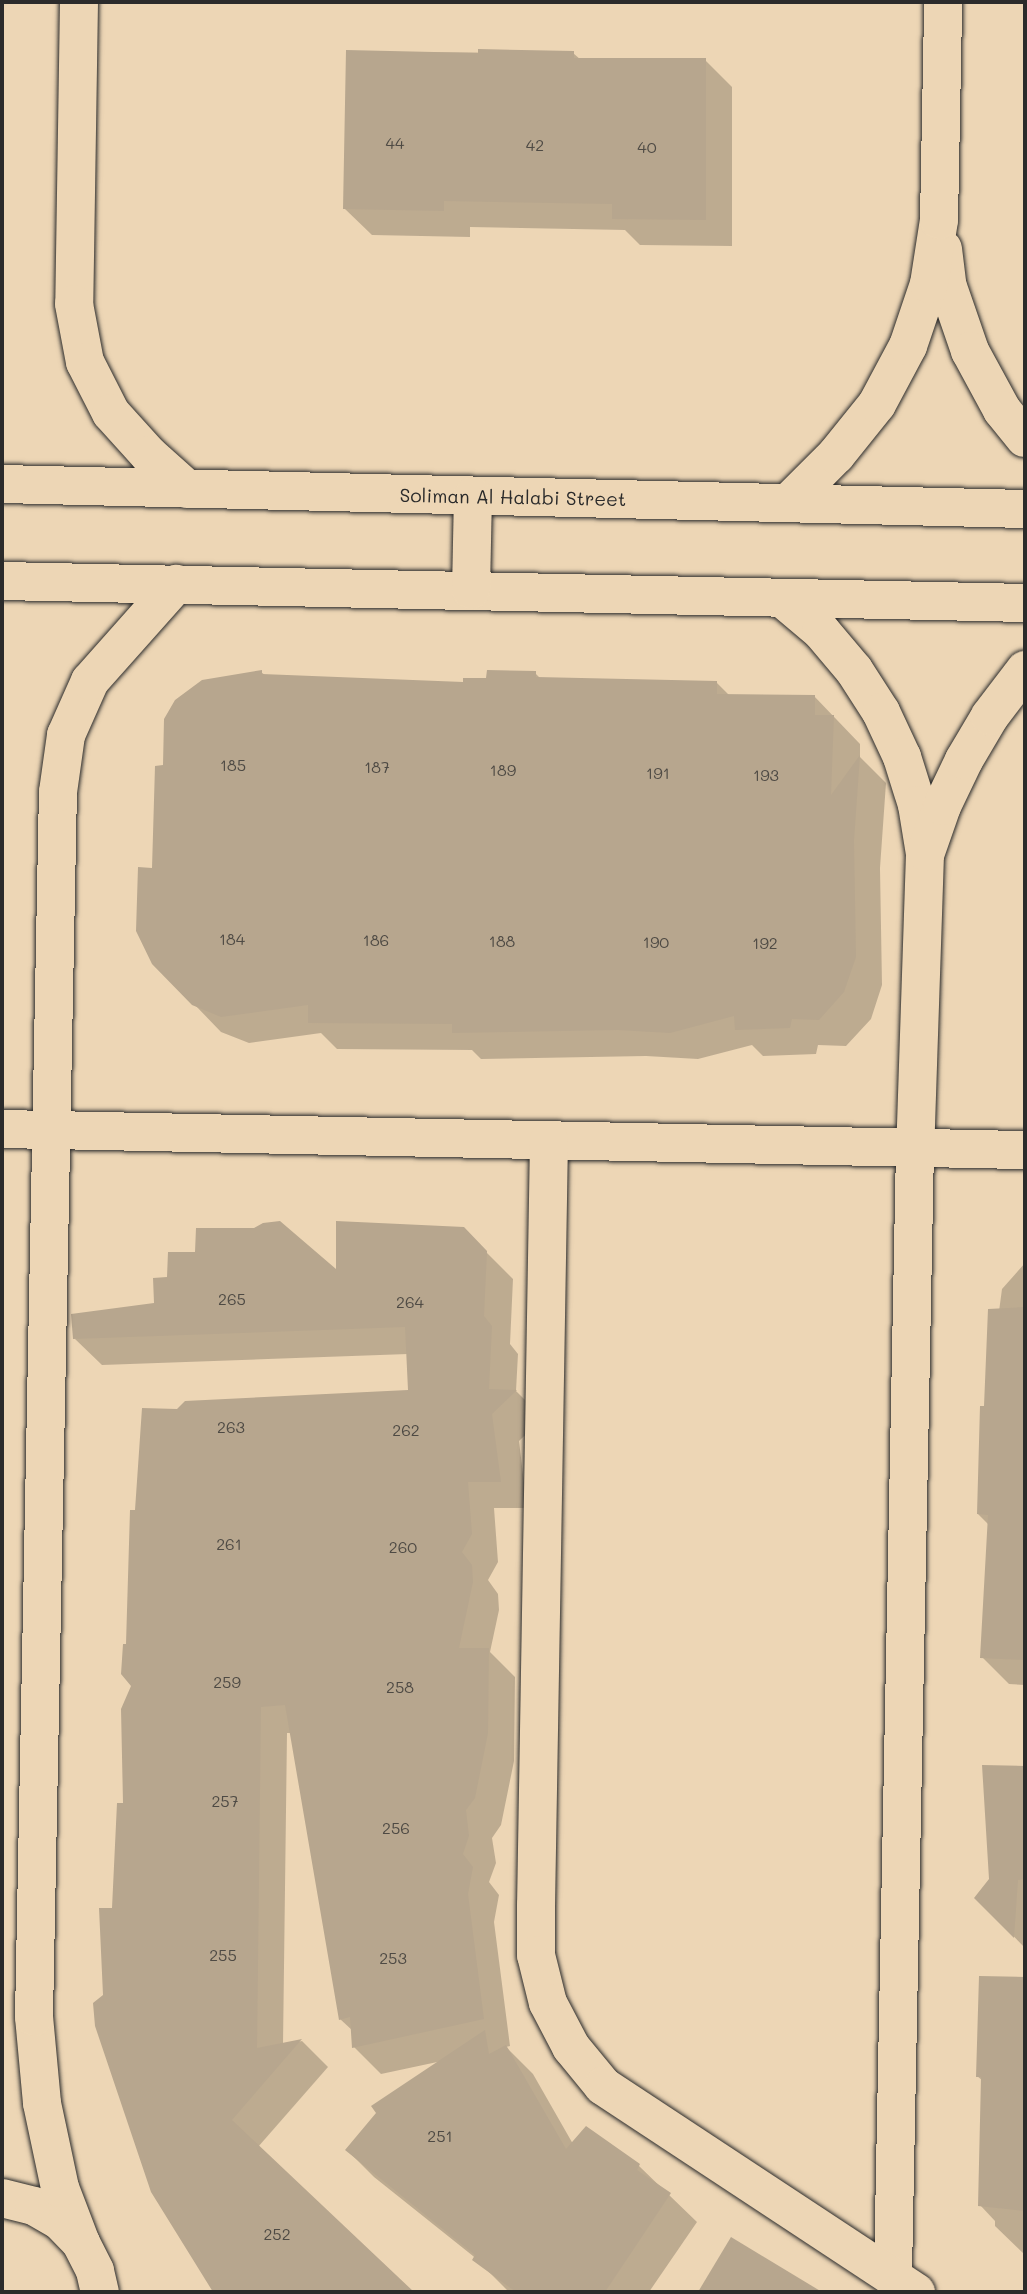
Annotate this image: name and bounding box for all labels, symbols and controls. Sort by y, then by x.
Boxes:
house number: 44 [386,133,404,153]
house number: 42 [526,135,544,155]
house number: 40 [637,137,657,157]
street label: Soliman Al Halabi Street [400,484,626,510]
house number: 185 [220,755,246,775]
house number: 187 [364,757,390,777]
house number: 189 [490,760,516,780]
house number: 191 [646,763,670,783]
house number: 193 [753,765,779,785]
house number: 184 [219,929,245,949]
house number: 186 [363,930,389,950]
house number: 188 [489,931,515,951]
house number: 190 [643,932,669,952]
house number: 192 [752,933,778,953]
house number: 265 [218,1289,246,1309]
house number: 264 [396,1292,424,1312]
house number: 263 [217,1417,245,1437]
house number: 262 [392,1420,420,1440]
house number: 261 [216,1534,242,1554]
house number: 260 [389,1537,417,1557]
house number: 259 [213,1672,241,1692]
house number: 258 [386,1677,414,1697]
house number: 257 [211,1791,239,1811]
house number: 256 [382,1818,410,1838]
house number: 255 [209,1945,237,1965]
house number: 253 [379,1948,407,1968]
house number: 251 [427,2126,453,2146]
house number: 252 [263,2224,291,2244]

